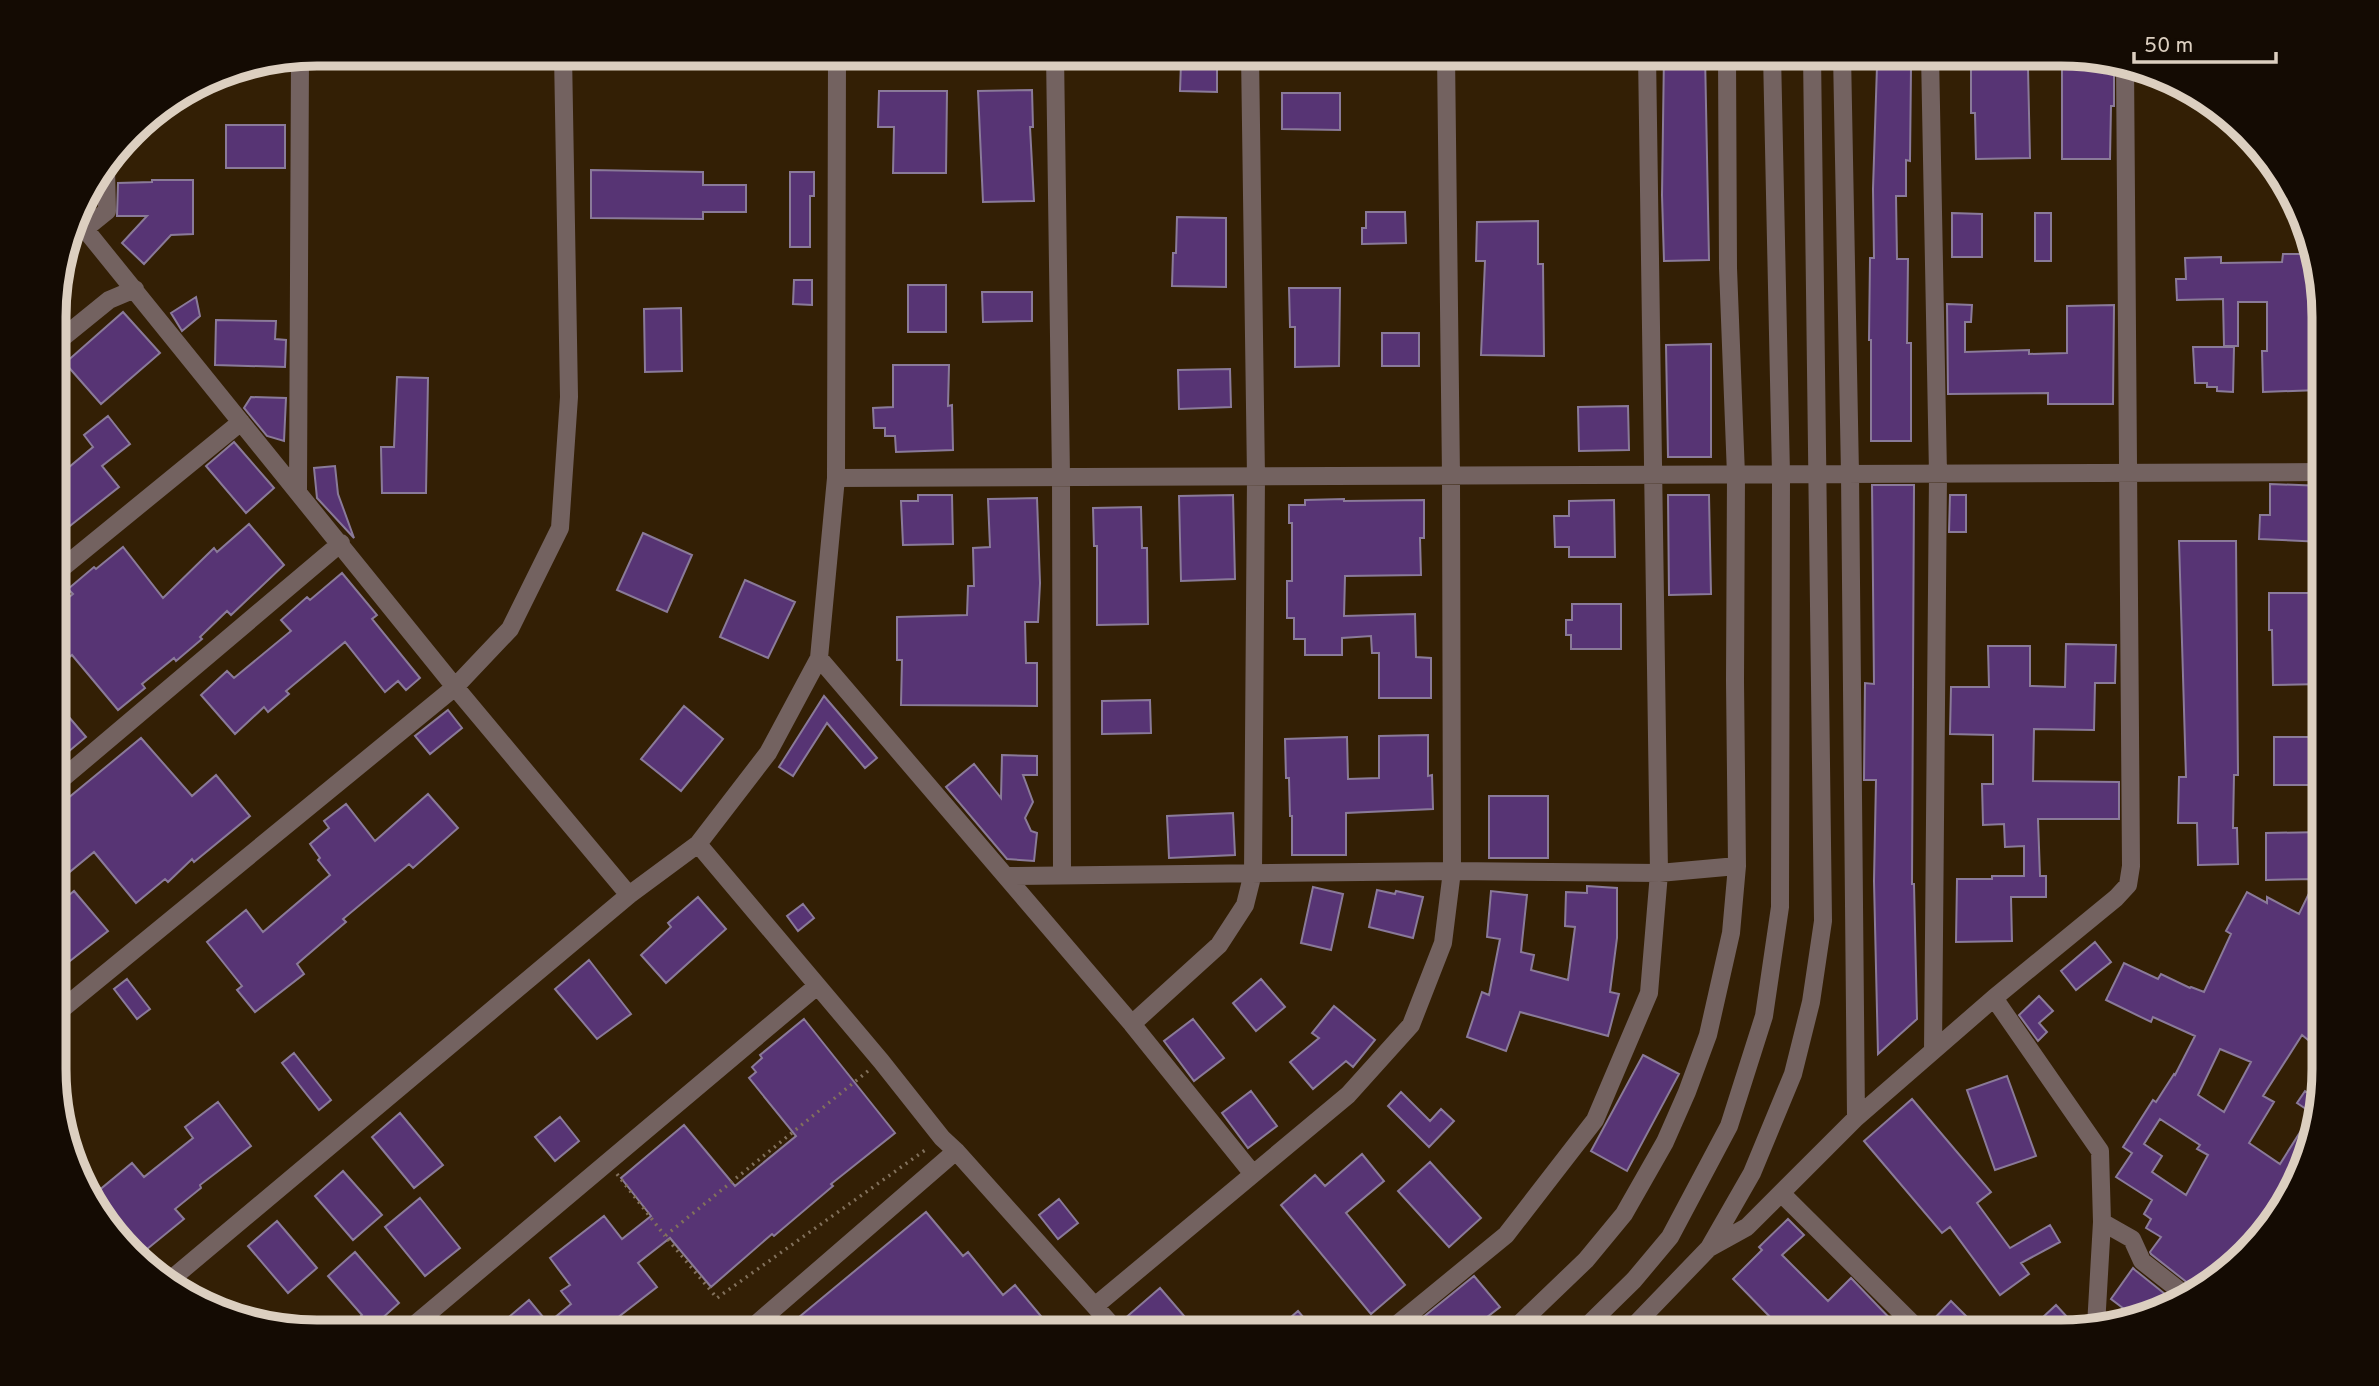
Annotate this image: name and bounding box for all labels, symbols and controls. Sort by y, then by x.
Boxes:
scale bar [2134,21,2276,65]
text: 50 m [2144,33,2193,60]

